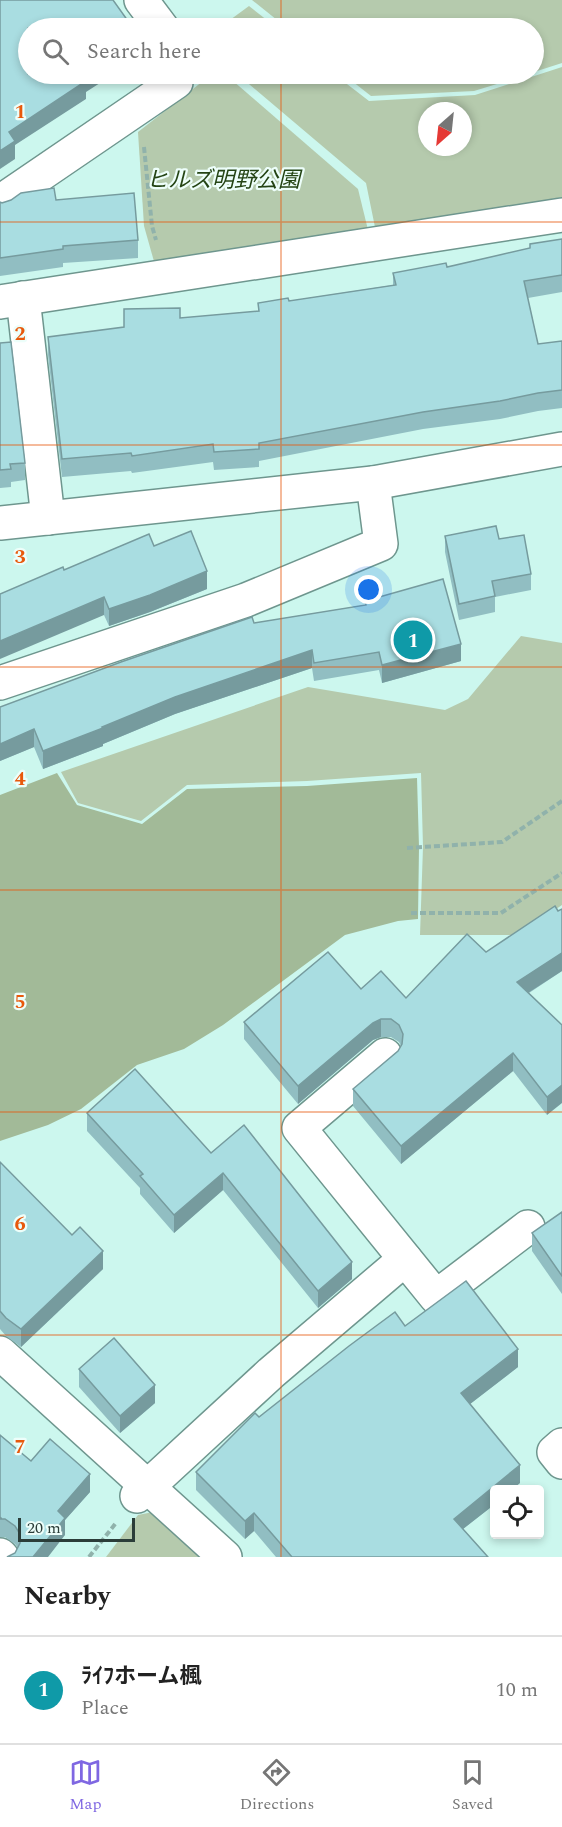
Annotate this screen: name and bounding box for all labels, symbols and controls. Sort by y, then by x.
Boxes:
search box [18,18,544,84]
icon: search [39,35,72,68]
text: Search here [87,35,201,68]
text: 1 [14,97,26,127]
north arrow [418,102,472,156]
park label: ヒルズ明野公園 [146,164,303,197]
text: 2 [14,319,26,349]
text: 3 [14,542,26,572]
your location [354,575,383,604]
pin: 1 [394,618,432,662]
text: 4 [14,764,26,794]
text: 5 [14,987,26,1017]
text: 6 [14,1209,26,1239]
text: 7 [14,1432,26,1462]
map controls [490,1485,544,1539]
button: locate [490,1485,544,1539]
scale bar [18,1515,135,1542]
text: 20 m [27,1516,61,1540]
text: Nearby [24,1576,110,1616]
text: ﾗｲﾌホーム楓 [81,1660,201,1693]
text: 1 [38,1675,49,1705]
text: 10 m [496,1675,538,1705]
text: Place [81,1693,129,1723]
tab: Map [69,1756,102,1816]
tab: Directions [240,1756,314,1816]
tab: Saved [452,1756,493,1816]

